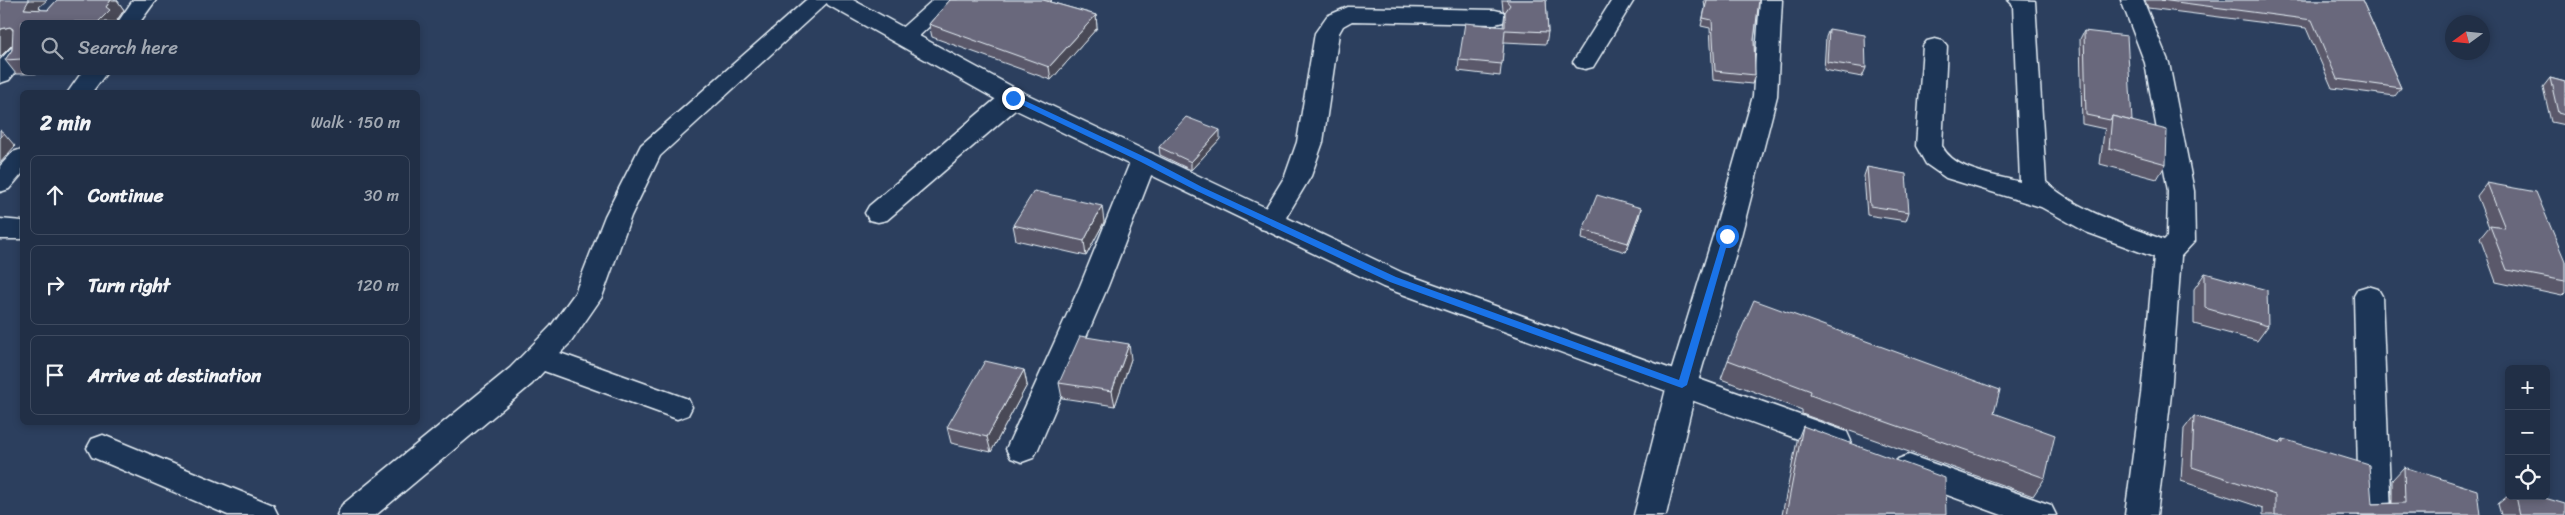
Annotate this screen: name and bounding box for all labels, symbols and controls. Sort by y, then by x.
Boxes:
north arrow [2445,15,2490,60]
search box [20,20,420,75]
text: Search here [78,31,178,64]
icon: search [38,34,66,62]
route end [1002,87,1025,110]
text: 2 min [40,104,91,142]
text: Walk · 150 m [311,108,400,137]
text: Continue [88,179,164,212]
icon: ahead [41,181,69,209]
text: 30 m [364,181,399,210]
route start [1716,225,1739,248]
text: Turn right [88,269,170,302]
icon: right [41,271,69,299]
text: 120 m [356,271,399,300]
text: Arrive at destination [88,359,261,392]
icon: arrive [41,361,69,389]
map controls [2505,365,2550,500]
button: + [2505,365,2550,410]
button: − [2505,410,2550,455]
button: locate [2505,455,2550,500]

